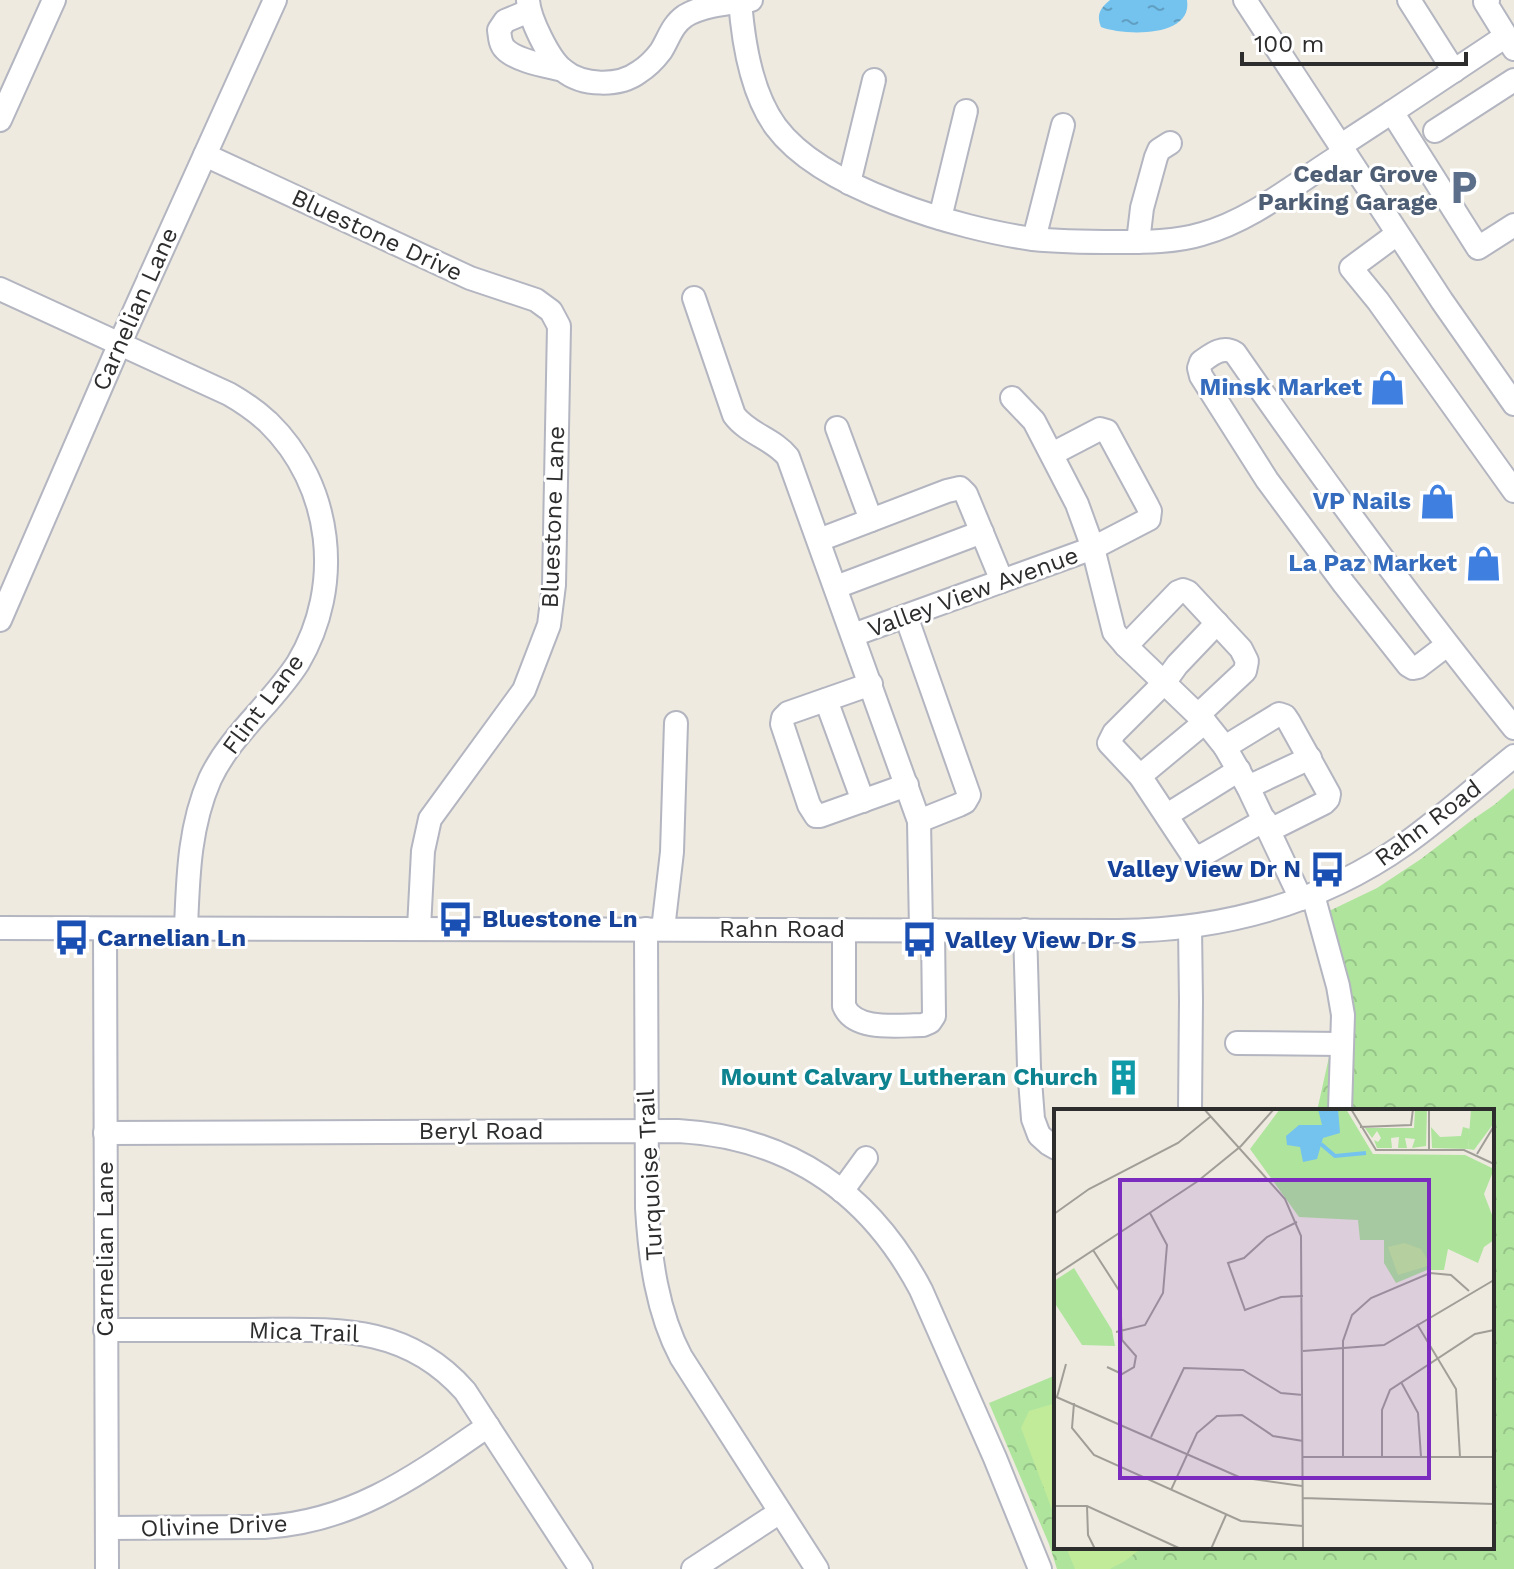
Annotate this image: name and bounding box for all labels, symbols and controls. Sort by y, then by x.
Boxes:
scale bar [1242,16,1466,66]
text: 100 m [1254,30,1324,58]
place label: Cedar Grove Parking Garage [1258,160,1438,216]
parking icon: Cedar Grove Parking Garage [1445,169,1483,207]
street label: Bluestone Drive [287,183,467,287]
street label: Carnelian Lane [87,223,183,395]
shop icon: Minsk Market [1369,368,1407,406]
place label: Minsk Market [1200,373,1363,401]
street label: Bluestone Lane [536,425,570,609]
shop icon: VP Nails [1418,482,1456,520]
place label: VP Nails [1313,487,1411,515]
street label: Valley View Avenue [864,541,1082,643]
shop icon: La Paz Market [1464,544,1502,582]
place label: La Paz Market [1288,549,1458,577]
street label: Flint Lane [216,648,310,760]
street label: Rahn Road [1369,774,1487,872]
bus stop icon: Valley View Dr N [1308,850,1346,888]
place label: Valley View Dr N [1107,855,1301,883]
bus stop icon: Bluestone Ln [437,900,475,938]
place label: Bluestone Ln [482,905,638,933]
street label: Rahn Road [719,915,845,943]
bus stop icon: Carnelian Ln [52,919,90,957]
bus stop icon: Valley View Dr S [900,921,938,959]
place label: Carnelian Ln [97,924,246,952]
place label: Valley View Dr S [945,926,1137,954]
building icon: Mount Calvary Lutheran Church [1105,1058,1143,1096]
place label: Mount Calvary Lutheran Church [721,1063,1098,1091]
street label: Turquoise Trail [631,1088,668,1261]
inset map [1054,1109,1494,1549]
street label: Beryl Road [419,1117,543,1145]
street label: Carnelian Lane [91,1161,119,1337]
street label: Mica Trail [248,1316,360,1348]
street label: Olivine Drive [140,1509,288,1543]

